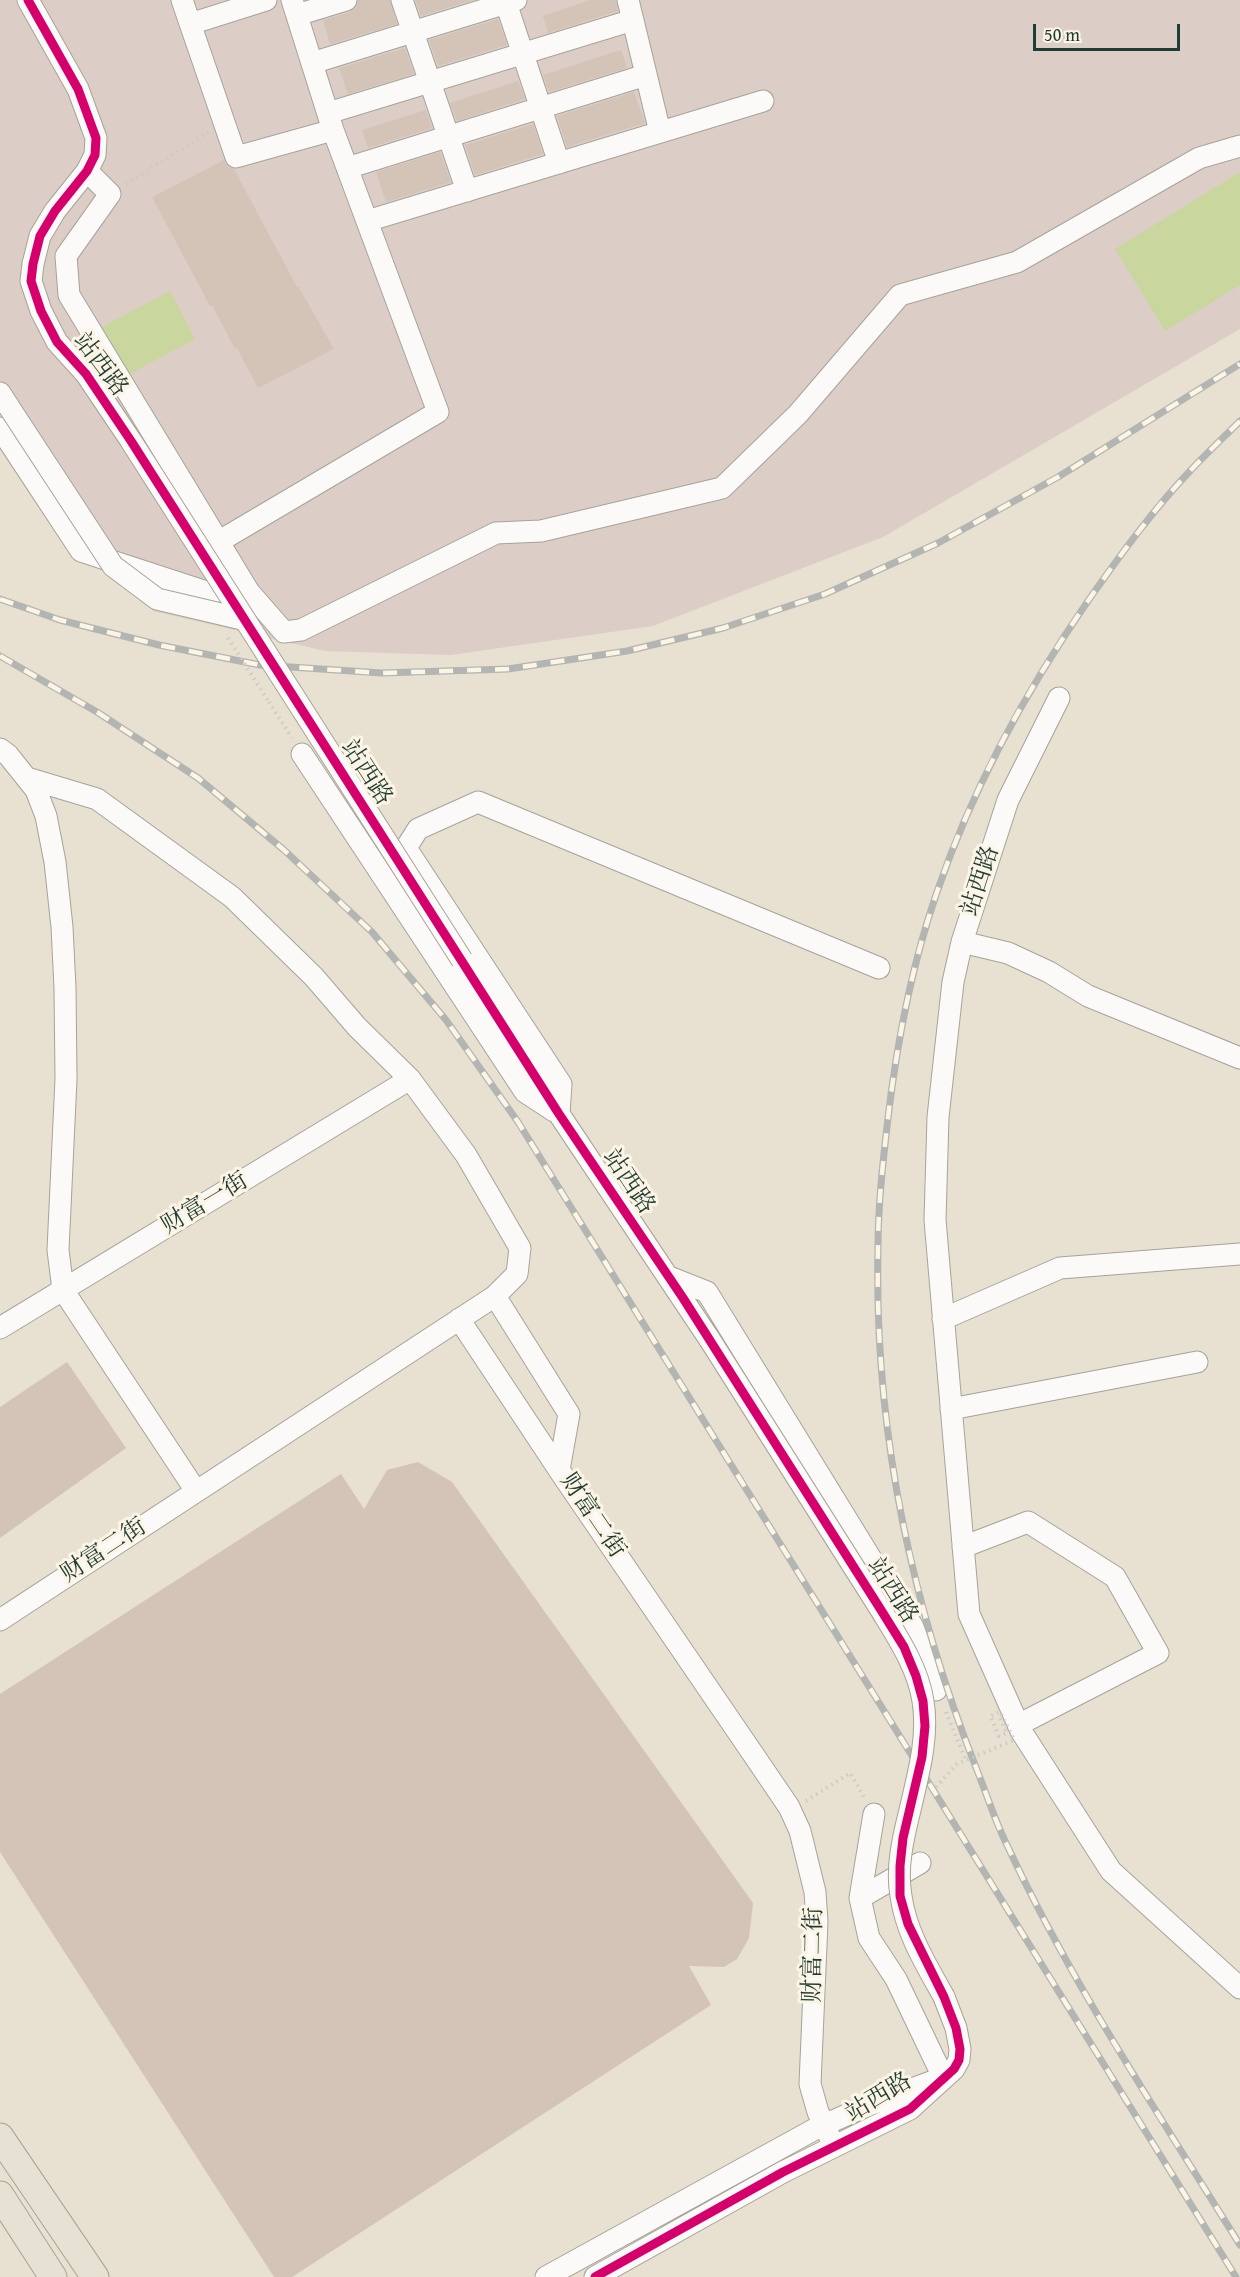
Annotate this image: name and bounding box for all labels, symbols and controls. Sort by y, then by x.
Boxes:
scale bar [1036,12,1183,50]
text: 50 m [1044,21,1080,48]
street label: 站西路 [67,328,133,402]
street label: 站西路 [334,735,398,811]
street label: 站西路 [956,842,1006,920]
street label: 站西路 [596,1144,660,1220]
street label: 财富一街 [156,1167,254,1241]
street label: 财富二街 [553,1468,631,1564]
street label: 财富二街 [56,1513,152,1589]
street label: 站西路 [861,1553,923,1629]
street label: 财富二街 [799,1907,829,2003]
street label: 站西路 [841,2067,917,2129]

